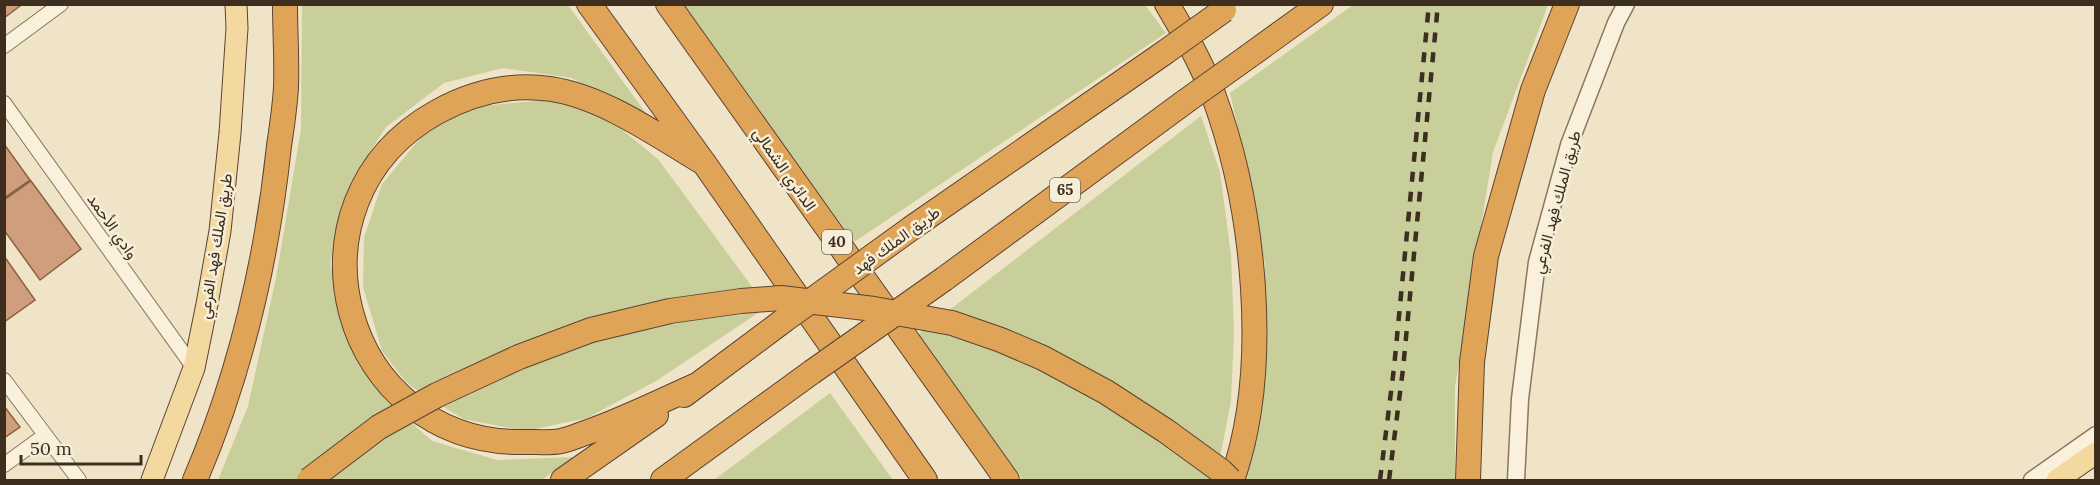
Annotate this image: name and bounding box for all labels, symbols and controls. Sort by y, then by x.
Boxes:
street label: الدائري الشمالي [746,123,821,217]
street label: طريق الملك فهد الفرعي [1527,128,1589,277]
street label: طريق الملك فهد الفرعي [194,172,240,321]
road number: 65 [1050,178,1080,202]
street label: وادي الأحمد [80,189,143,265]
street label: طريق الملك فهد [848,202,944,279]
road number: 40 [822,230,852,254]
scale bar [21,428,141,466]
text: 50 m [30,437,72,460]

